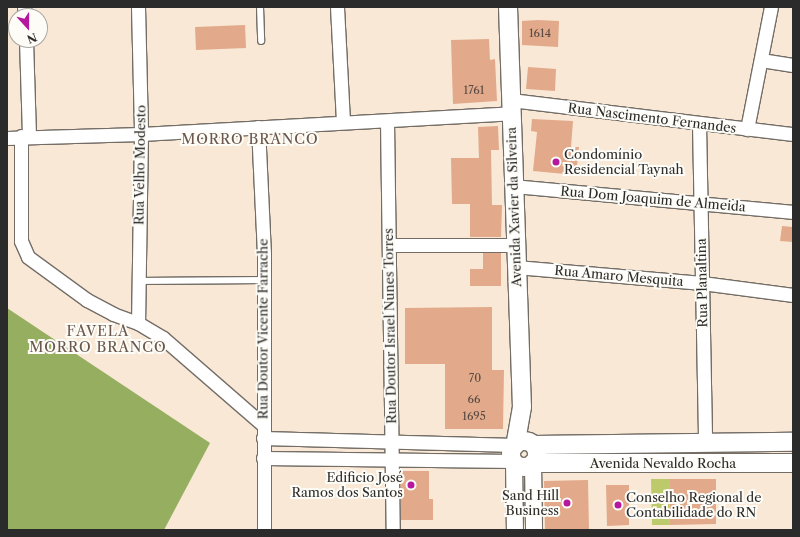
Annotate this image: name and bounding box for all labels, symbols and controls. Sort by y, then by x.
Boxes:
north arrow [8,8,48,48]
house number: 1614 [529,26,551,40]
text: N [25,30,39,47]
house number: 1761 [464,83,484,97]
street label: Rua Nascimento Fernandes [567,100,737,136]
street label: Rua Velho Modesto [131,104,149,226]
street label: Avenida Xavier da Silveira [503,126,525,288]
district label: MORRO BRANCO [181,131,319,147]
place label: Condomínio Residencial Taynah [564,147,684,178]
marker: Condomínio Residencial Taynah [551,157,561,167]
street label: Rua Dom Joaquim de Almeida [559,183,747,215]
street label: Rua Doutor Israel Nunes Torres [380,228,400,424]
street label: Rua Doutor Vicente Farrache [255,238,271,420]
street label: Rua Planaltina [693,238,711,328]
street label: Rua Amaro Mesquita [553,263,685,289]
district label: FAVELA MORRO BRANCO [29,323,167,356]
house number: 70 [469,371,481,385]
house number: 66 [468,392,480,406]
house number: 1695 [462,409,486,423]
street label: Avenida Nevaldo Rocha [590,455,736,471]
place label: Edificio José Ramos dos Santos [291,470,403,501]
marker: Edificio José Ramos dos Santos [406,480,416,490]
place label: Sand Hill Business [502,488,559,519]
place label: Conselho Regional de Contabilidade do RN [626,490,762,521]
marker: Sand Hill Business [562,498,572,508]
marker: Conselho Regional de Contabilidade do RN [613,500,623,510]

